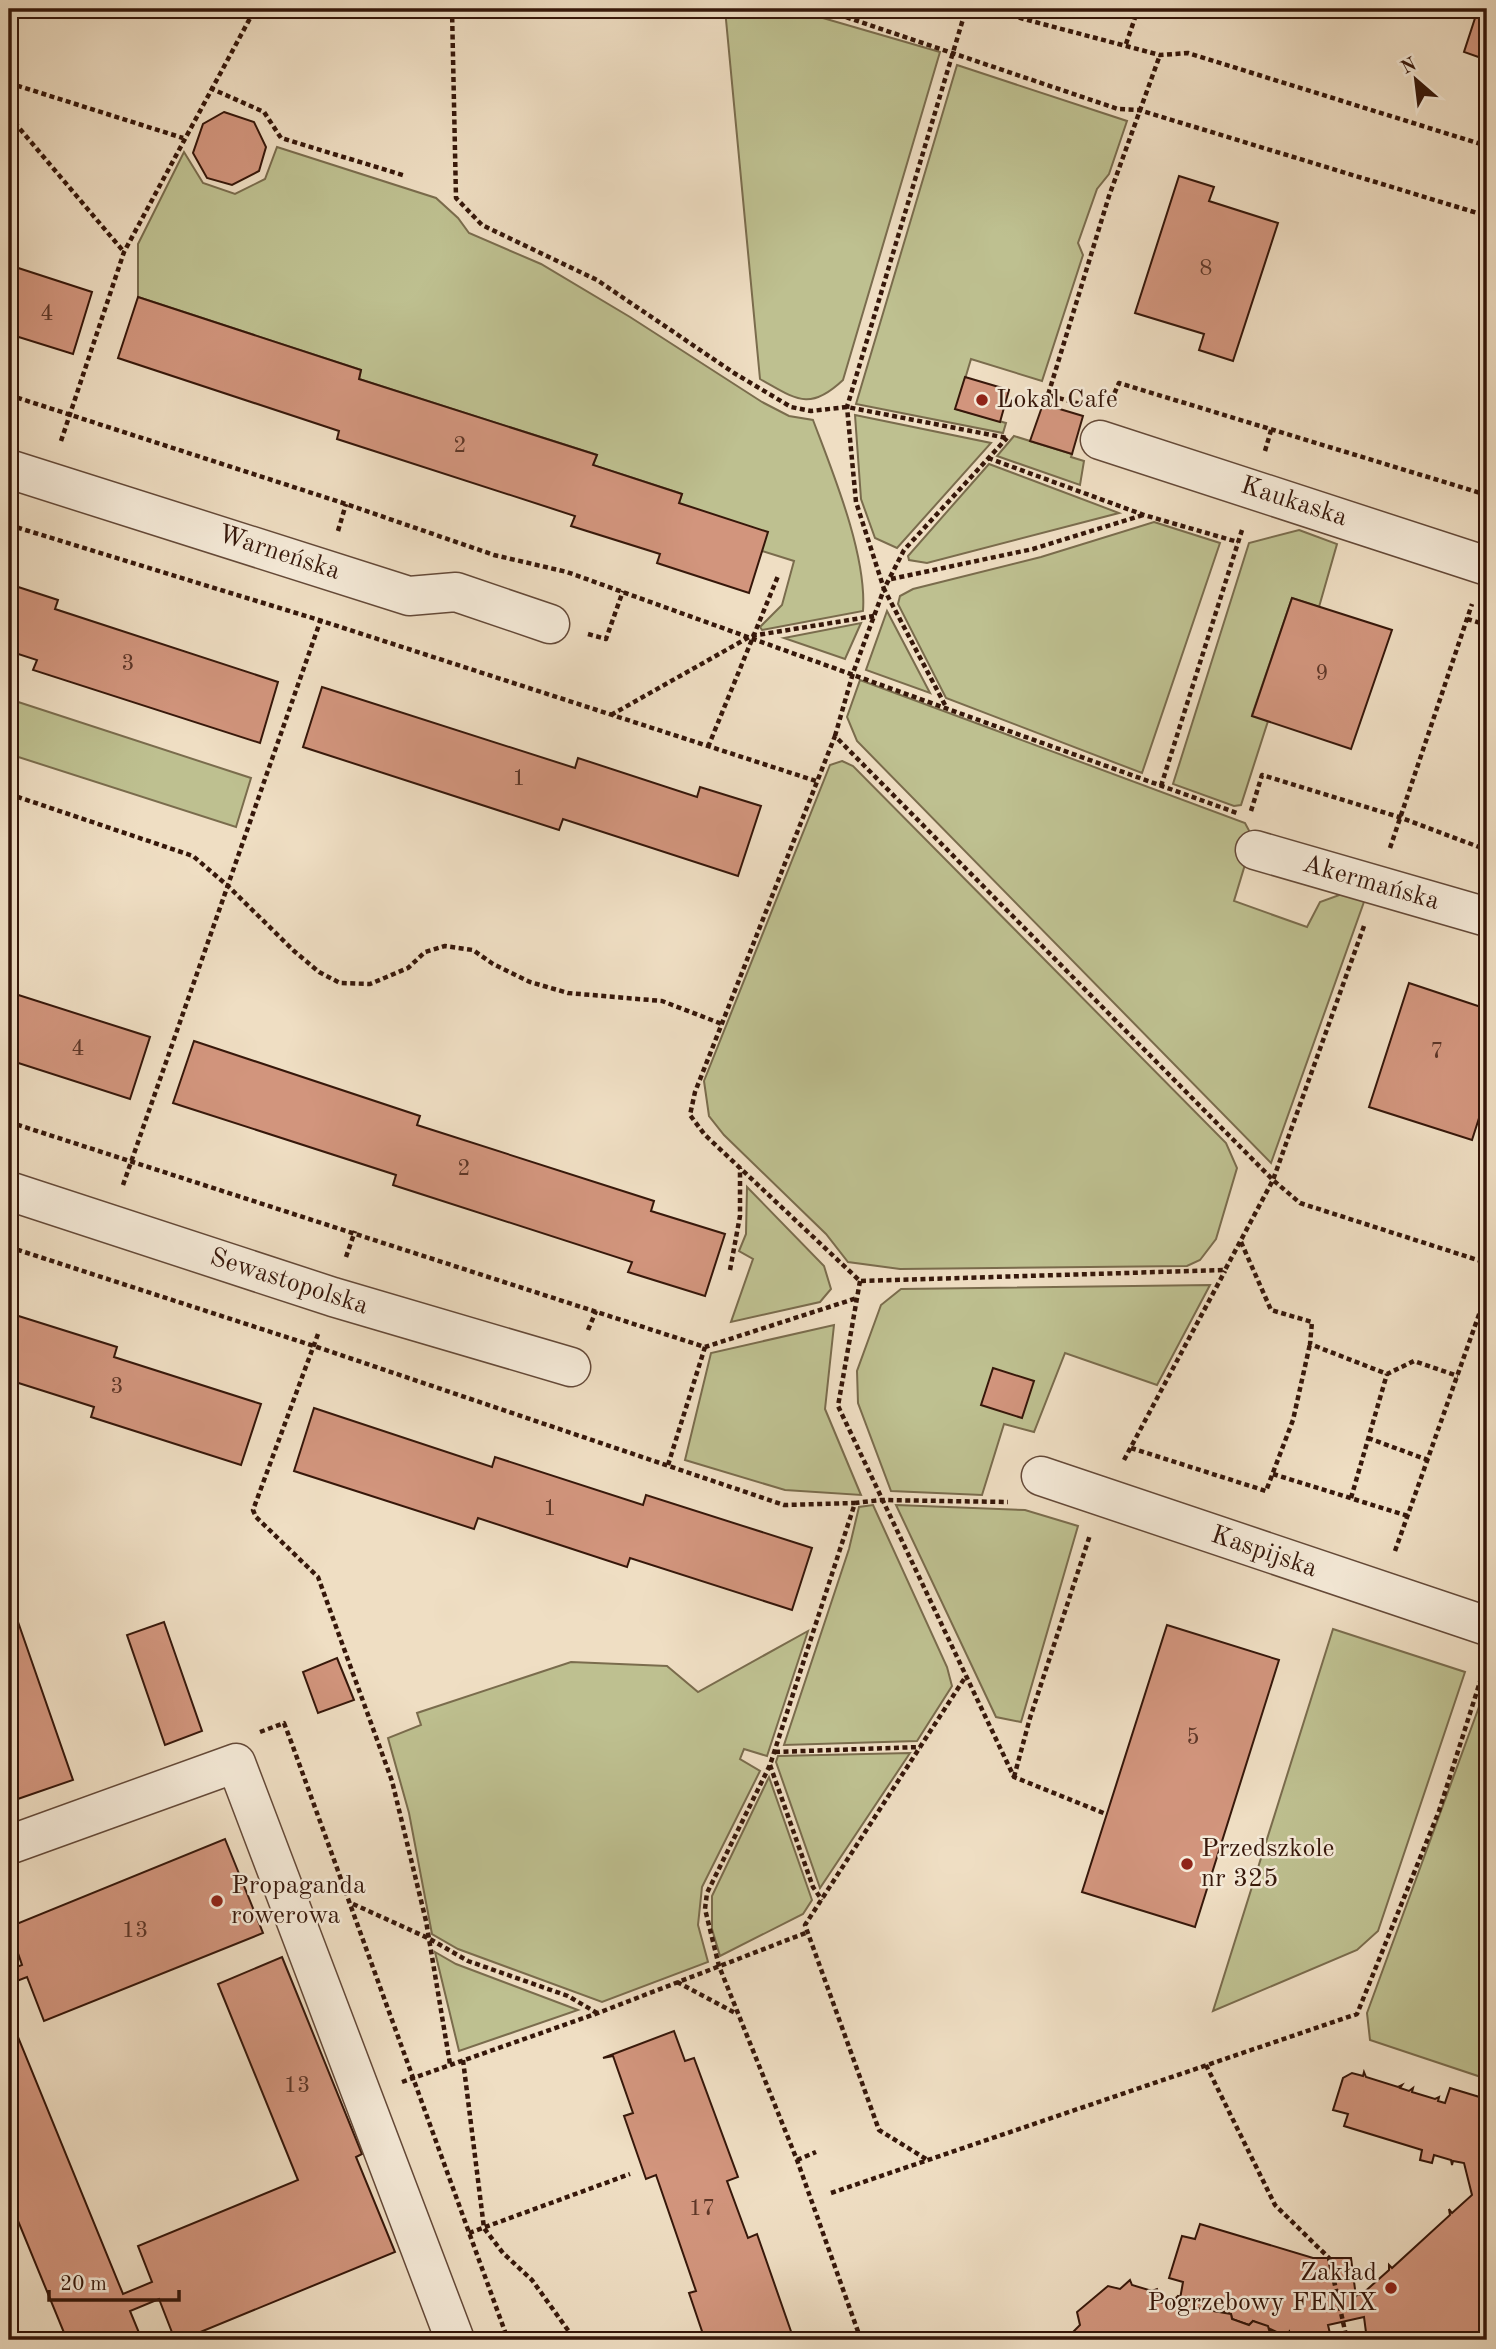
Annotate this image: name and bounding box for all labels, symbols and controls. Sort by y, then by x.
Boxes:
north arrow [1380,46,1450,116]
text: N [1398,55,1420,79]
house number: 8 [1199,257,1213,280]
house number: 4 [40,302,54,325]
place label: Lokal Cafe [996,387,1118,413]
marker: Lokal Cafe [974,392,990,408]
house number: 2 [453,434,467,457]
street label: Kaukaska [1237,473,1351,531]
street label: Warneńska [215,521,343,585]
house number: 3 [121,652,135,675]
house number: 9 [1315,662,1329,685]
house number: 1 [512,767,526,790]
street label: Akermańska [1300,851,1443,915]
house number: 4 [71,1037,85,1060]
house number: 7 [1430,1040,1444,1063]
house number: 2 [457,1157,471,1180]
street label: Sewastopolska [207,1244,371,1320]
house number: 3 [110,1375,124,1398]
house number: 1 [543,1497,557,1520]
street label: Kaspijska [1208,1522,1320,1582]
house number: 5 [1186,1726,1200,1749]
place label: Przedszkole nr 325 [1201,1836,1334,1892]
marker: Przedszkole nr 325 [1179,1856,1195,1872]
place label: Propaganda rowerowa [231,1873,366,1929]
marker: Propaganda rowerowa [209,1893,225,1909]
house number: 13 [122,1919,148,1942]
house number: 13 [284,2074,310,2097]
house number: 17 [689,2197,715,2220]
scale bar [49,2258,178,2302]
place label: Zakład Pogrzebowy FENIX [1147,2260,1377,2316]
text: 20 m [60,2274,107,2295]
marker: Zakład Pogrzebowy FENIX [1383,2280,1399,2296]

